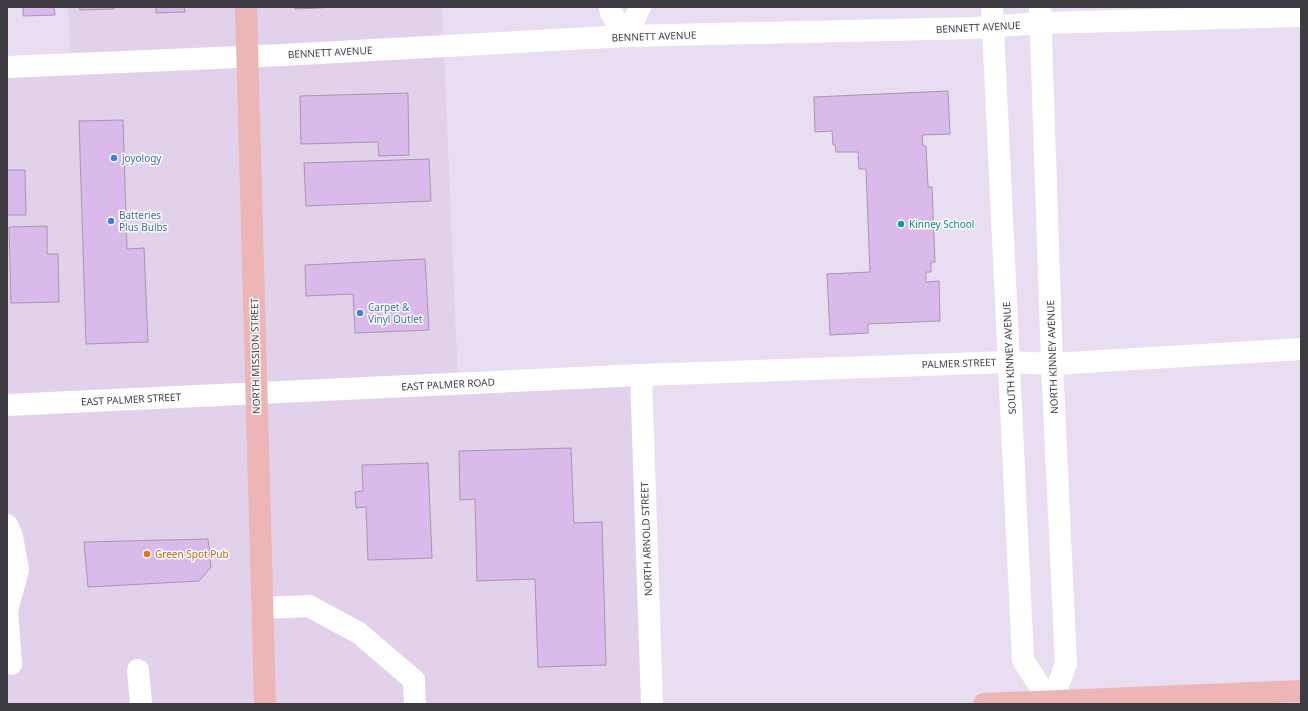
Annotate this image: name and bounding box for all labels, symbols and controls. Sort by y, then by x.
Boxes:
street label: BENNETT AVENUE [935,18,1021,36]
street label: BENNETT AVENUE [611,28,697,44]
street label: BENNETT AVENUE [287,43,373,61]
place label: joyology [121,151,162,165]
marker: joyology [109,153,119,163]
place label: Batteries Plus Bulbs [119,208,168,234]
marker: Batteries Plus Bulbs [106,216,116,226]
place label: Kinney School [909,217,974,231]
marker: Kinney School [896,219,906,229]
street label: NORTH MISSION STREET [247,297,263,414]
place label: Carpet & Vinyl Outlet [368,300,423,326]
street label: NORTH KINNEY AVENUE [1043,300,1061,414]
street label: SOUTH KINNEY AVENUE [999,301,1019,415]
marker: Carpet & Vinyl Outlet [355,308,365,318]
street label: PALMER STREET [921,355,997,371]
street label: EAST PALMER ROAD [401,375,495,393]
street label: EAST PALMER STREET [81,389,182,409]
street label: NORTH ARNOLD STREET [637,481,655,596]
place label: Green Spot Pub [155,547,229,561]
marker: Green Spot Pub [142,549,152,559]

